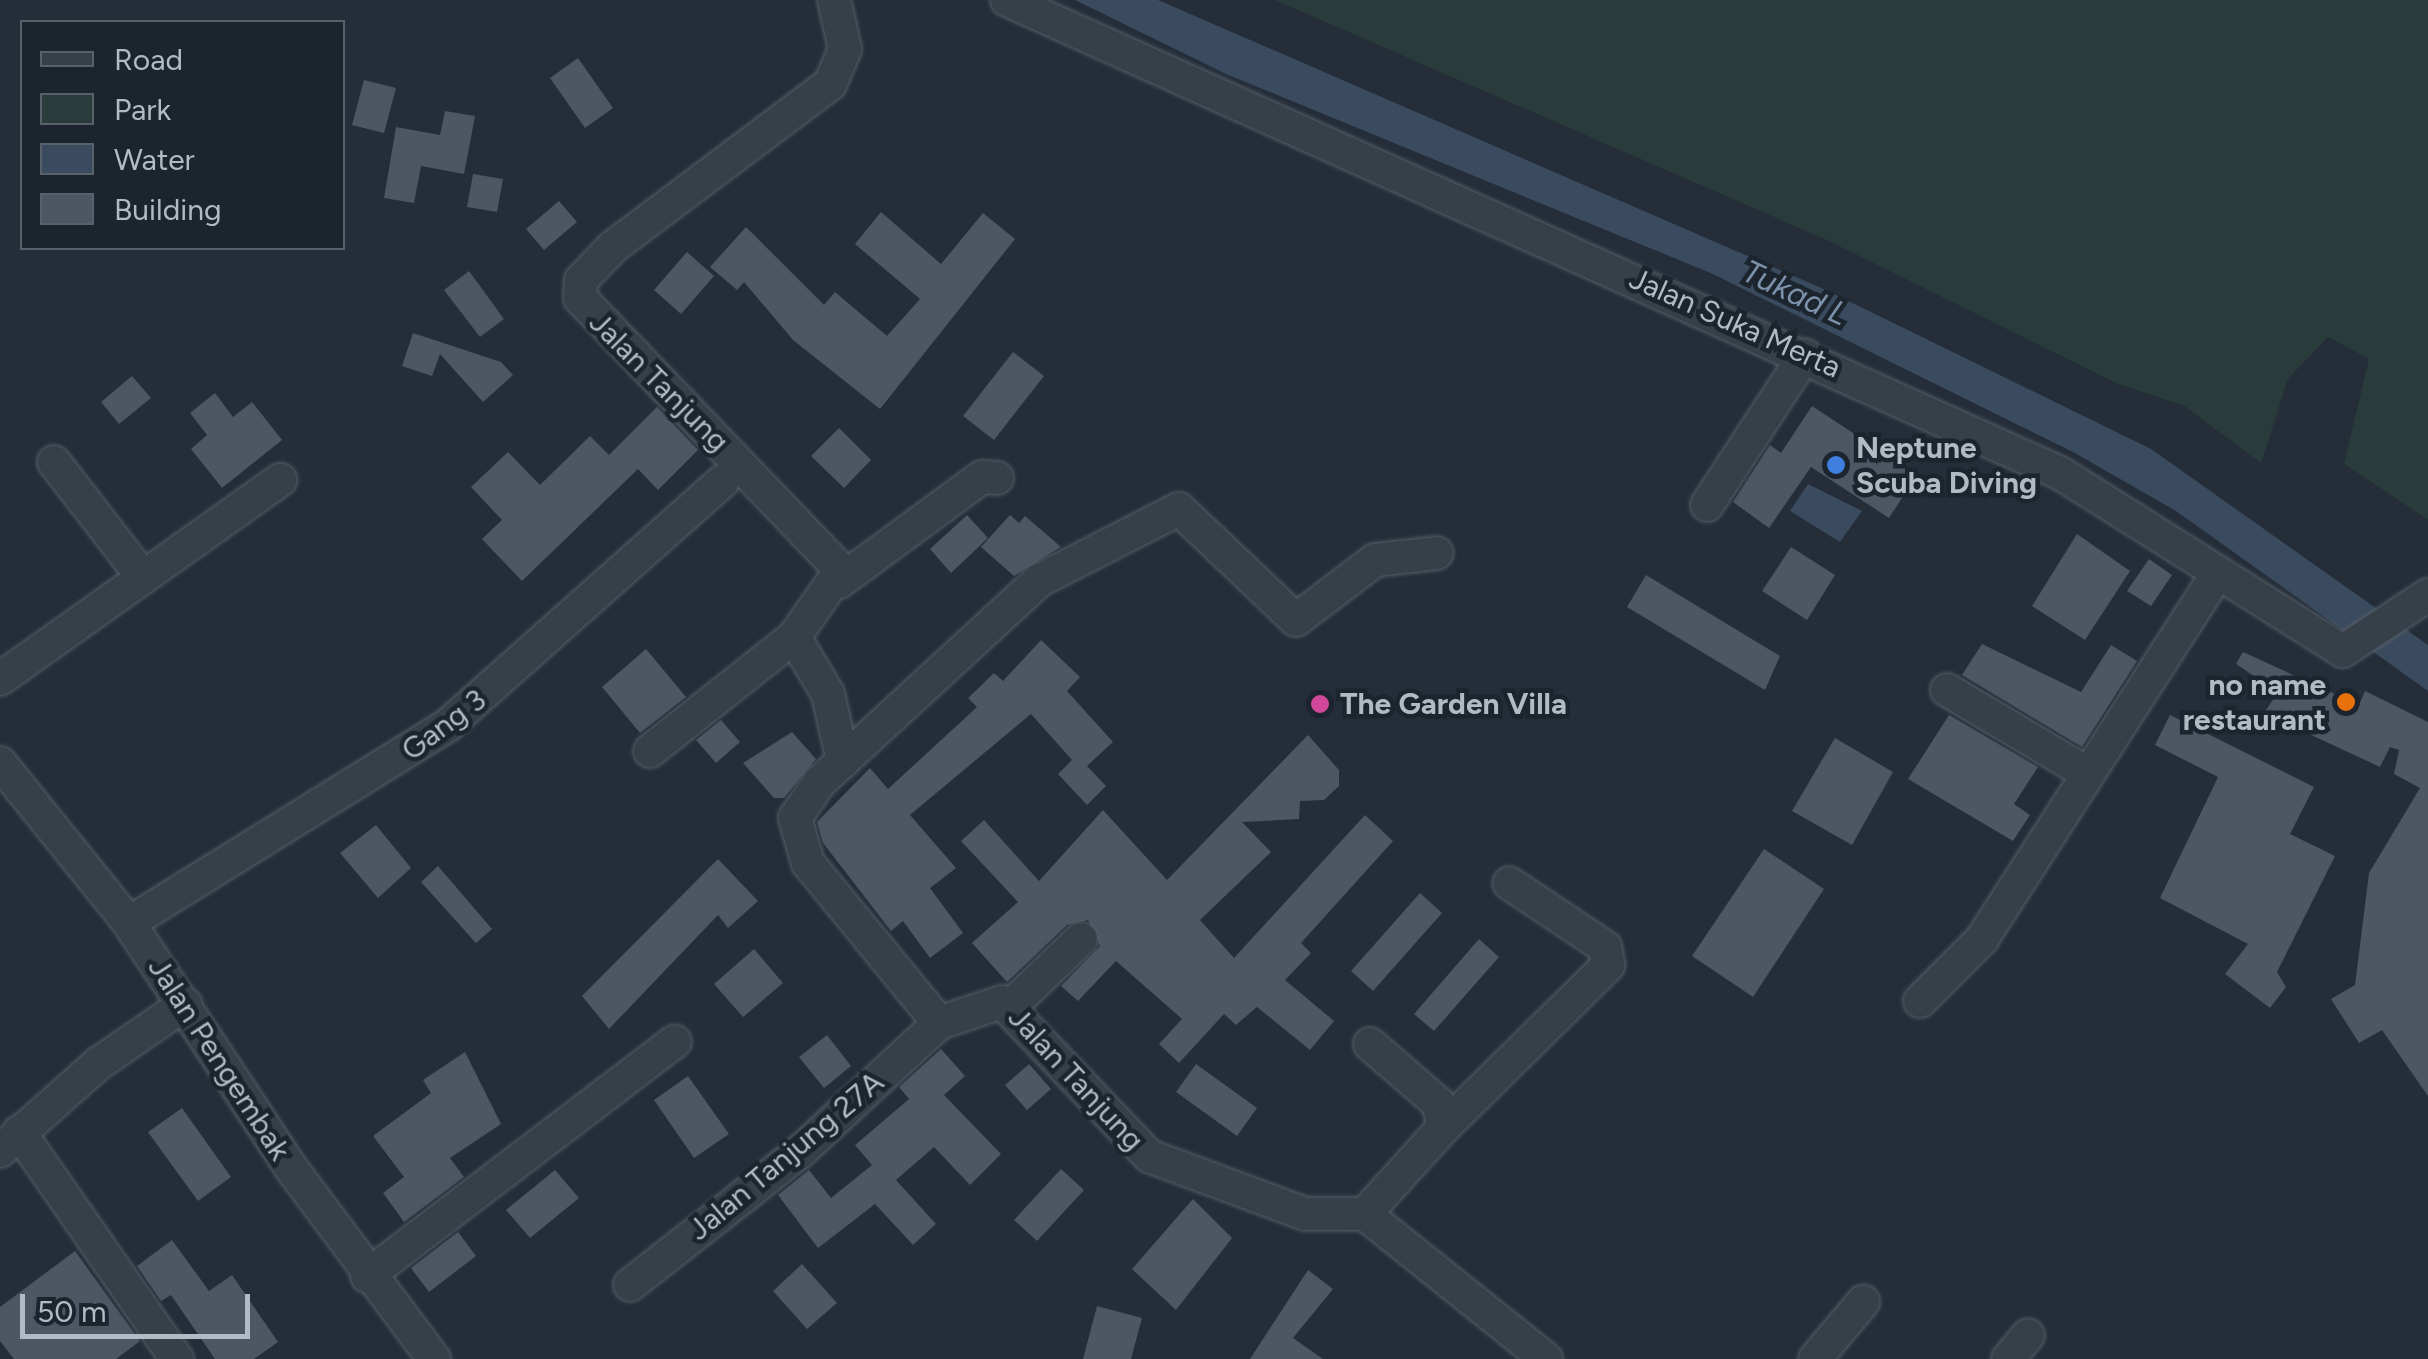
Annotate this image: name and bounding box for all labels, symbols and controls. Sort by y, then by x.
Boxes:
legend [20,20,345,250]
text: Road [114,41,183,78]
text: Park [114,91,171,128]
text: Water [114,141,195,178]
text: Building [114,191,222,228]
water label: Tukad L [1736,252,1854,334]
street label: Jalan Suka Merta [1624,260,1846,386]
street label: Jalan Tanjung [582,305,736,459]
place label: Neptune Scuba Diving [1856,430,2037,500]
marker: Neptune Scuba Diving [1825,454,1847,476]
place label: no name restaurant [2183,667,2326,738]
street label: Gang 3 [395,682,493,768]
place label: The Garden Villa [1340,686,1567,722]
marker: no name restaurant [2335,691,2357,713]
marker: The Garden Villa [1309,693,1331,715]
street label: Jalan Pengembak [140,951,298,1167]
street label: Jalan Tanjung [1001,1000,1151,1158]
street label: Jalan Tanjung 27A [681,1064,891,1248]
scale bar [25,1274,255,1336]
text: 50 m [37,1293,106,1330]

